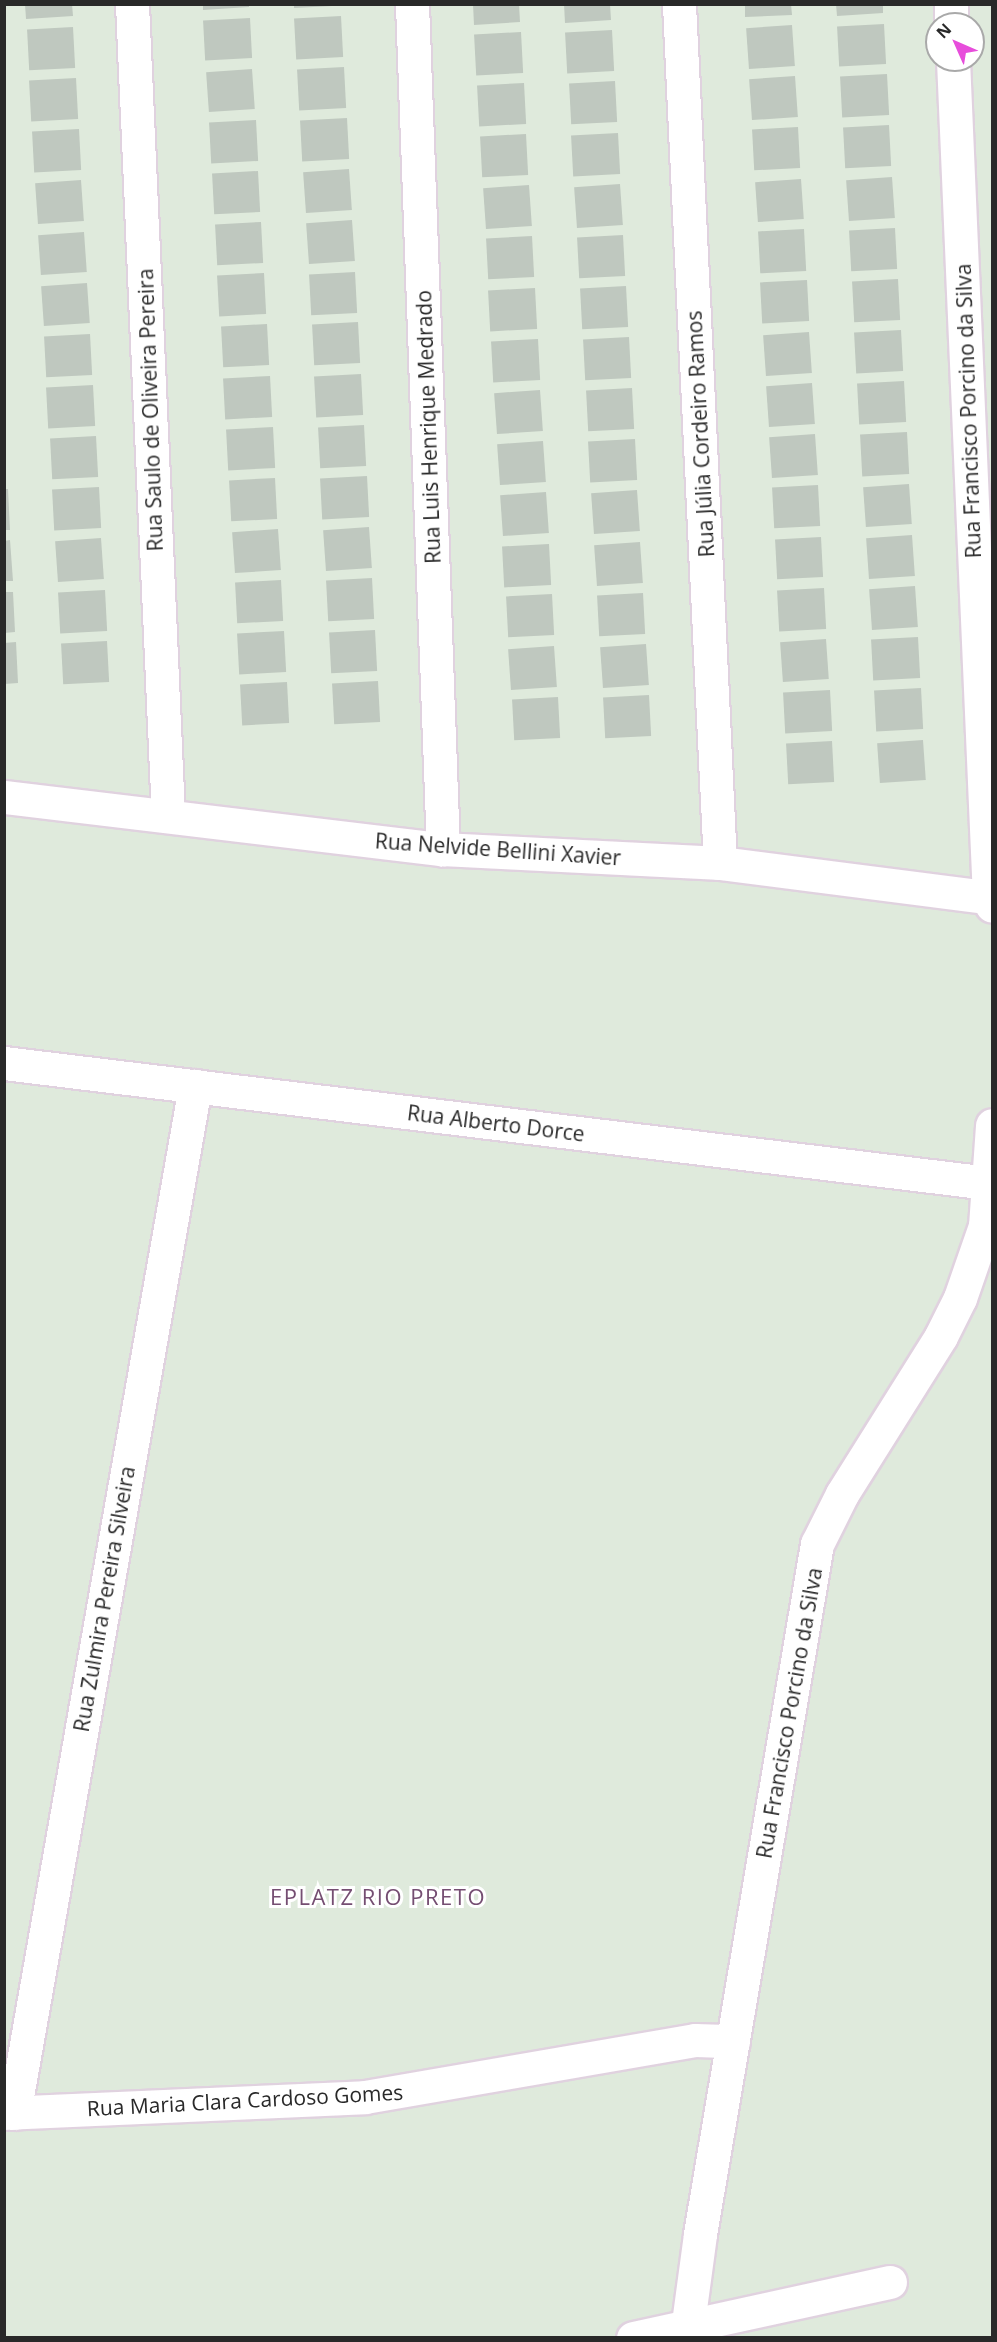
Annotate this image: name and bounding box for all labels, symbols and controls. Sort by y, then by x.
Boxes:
north arrow [925,12,985,72]
text: N [931,18,956,43]
street label: Rua Francisco Porcino da Silva [950,263,986,559]
street label: Rua Saulo de Oliveira Pereira [132,268,168,552]
street label: Rua Luis Henrique Medrado [411,290,445,564]
street label: Rua Júlia Cordeiro Ramos [681,310,719,558]
street label: Rua Nelvide Bellini Xavier [374,828,622,870]
street label: Rua Alberto Dorce [406,1100,586,1146]
street label: Rua Zulmira Pereira Silveira [68,1464,140,1734]
street label: Rua Francisco Porcino da Silva [751,1566,827,1860]
district label: EPLATZ RIO PRETO [270,1884,486,1910]
street label: Rua Maria Clara Cardoso Gomes [86,2079,404,2121]

